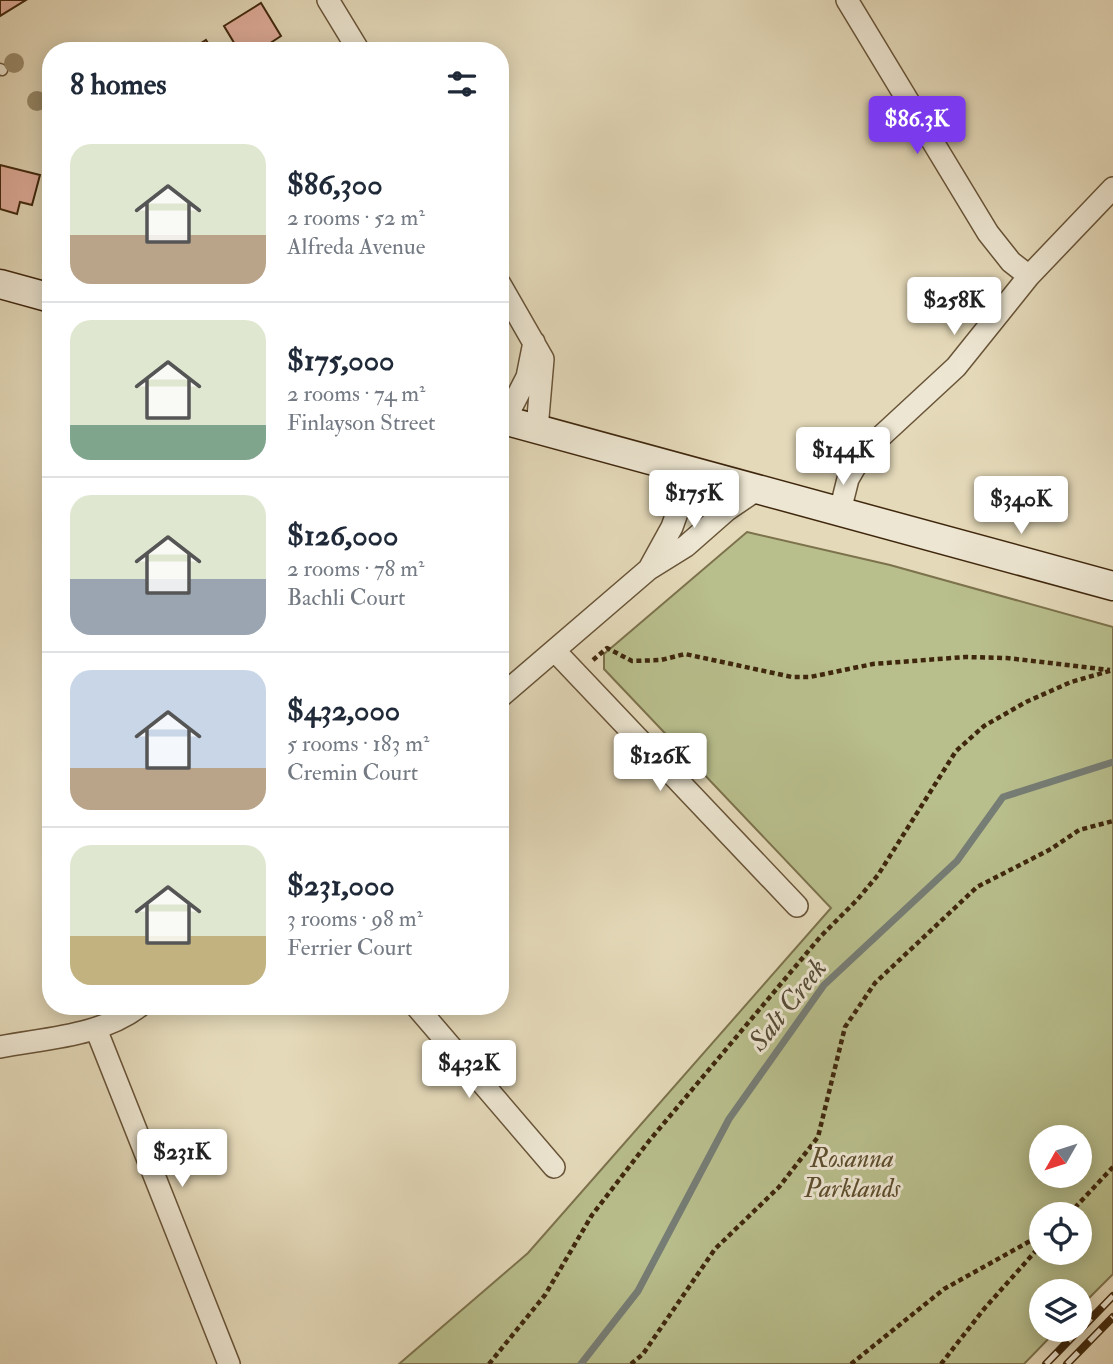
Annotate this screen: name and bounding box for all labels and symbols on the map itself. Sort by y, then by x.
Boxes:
pin: $86.3K [860,96,974,156]
pin: $258K [905,278,1003,337]
pin: $144K [794,428,892,487]
pin: $175K [645,470,743,530]
pin: $340K [972,476,1070,536]
pin: $126K [611,734,709,793]
water label: Salt Creek [740,952,835,1059]
pin: $432K [420,1040,518,1100]
north arrow [1029,1125,1092,1188]
pin: $231K [133,1130,231,1189]
park label: Rosanna Parklands [803,1143,901,1205]

